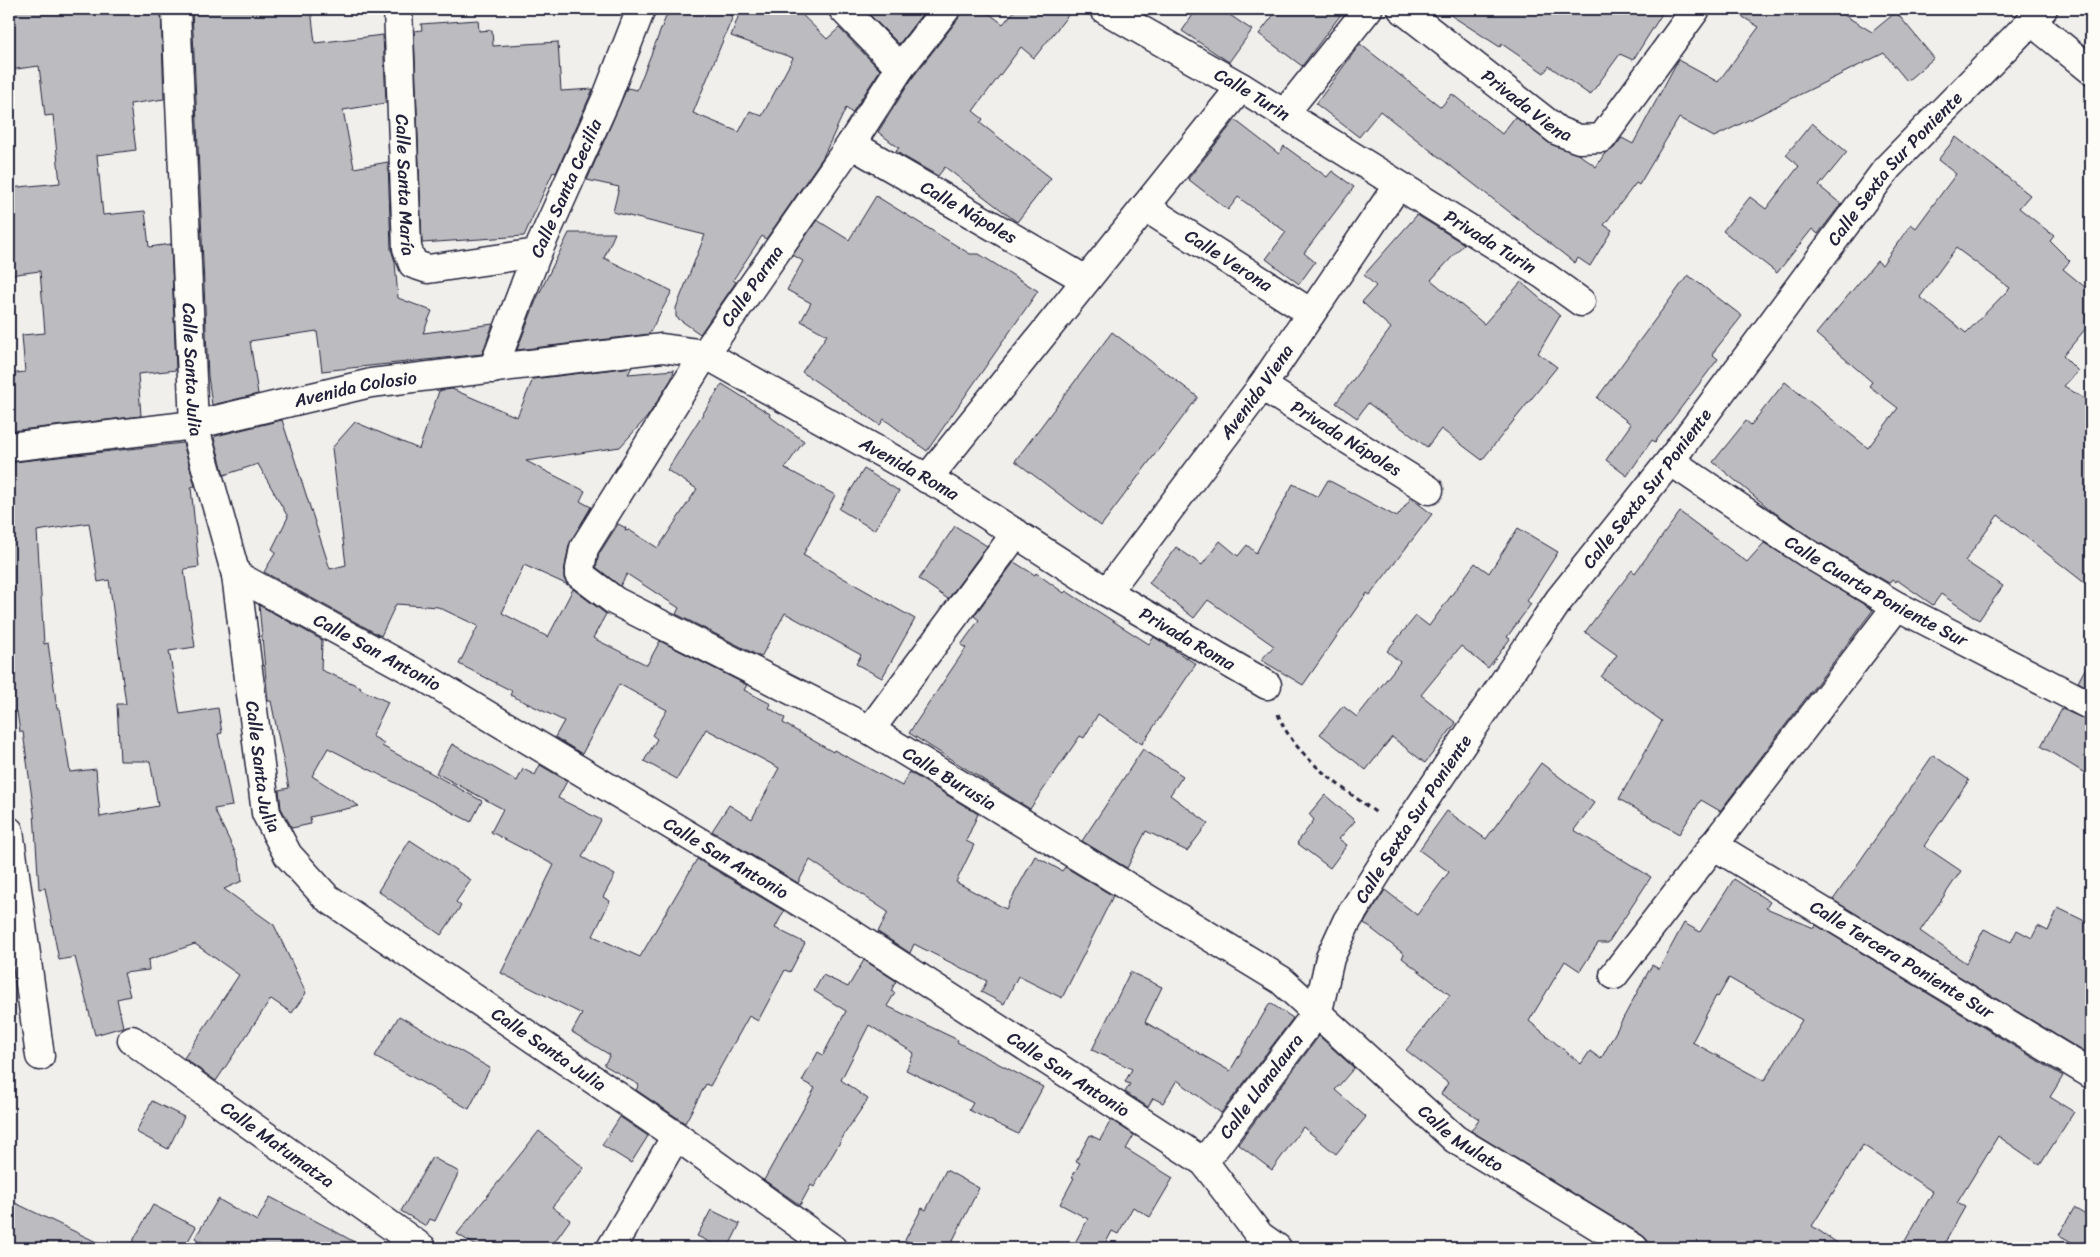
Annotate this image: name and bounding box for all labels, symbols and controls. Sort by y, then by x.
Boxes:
street label: Calle Turin [1208,59,1297,130]
street label: Privada Viena [1474,61,1577,151]
street label: Calle Sexta Sur Poniente [1818,83,1971,253]
street label: Calle Santa Cecilia [521,113,612,263]
street label: Calle Santa María [386,114,425,261]
street label: Calle Nápoles [914,171,1024,253]
street label: Privada Turin [1438,201,1543,283]
street label: Calle Verona [1178,220,1280,301]
street label: Calle Parma [712,238,792,334]
street label: Calle Santa Julia [173,302,212,440]
street label: Avenida Viena [1211,338,1302,447]
street label: Avenida Colosio [290,362,419,417]
street label: Privada Nápoles [1284,391,1408,486]
street label: Calle Sexta Sur Poniente [1574,401,1720,576]
street label: Avenida Roma [853,427,967,510]
street label: Calle Cuarta Poniente Sur [1778,526,1975,657]
street label: Privada Roma [1133,598,1242,680]
street label: Calle San Antonio [308,604,448,700]
street label: Calle Santa Julia [236,699,290,839]
street label: Calle Sexta Sur Poniente [1346,727,1481,910]
street label: Calle Burusia [896,737,1003,819]
street label: Calle San Antonio [657,808,795,908]
street label: Calle Tercera Poniente Sur [1803,891,2002,1029]
street label: Calle Santa Julia [485,998,613,1100]
street label: Calle San Antonio [1000,1022,1137,1126]
street label: Calle Llanalaura [1210,1026,1312,1146]
street label: Calle Matumatza [214,1092,341,1196]
street label: Calle Mulato [1410,1096,1510,1181]

